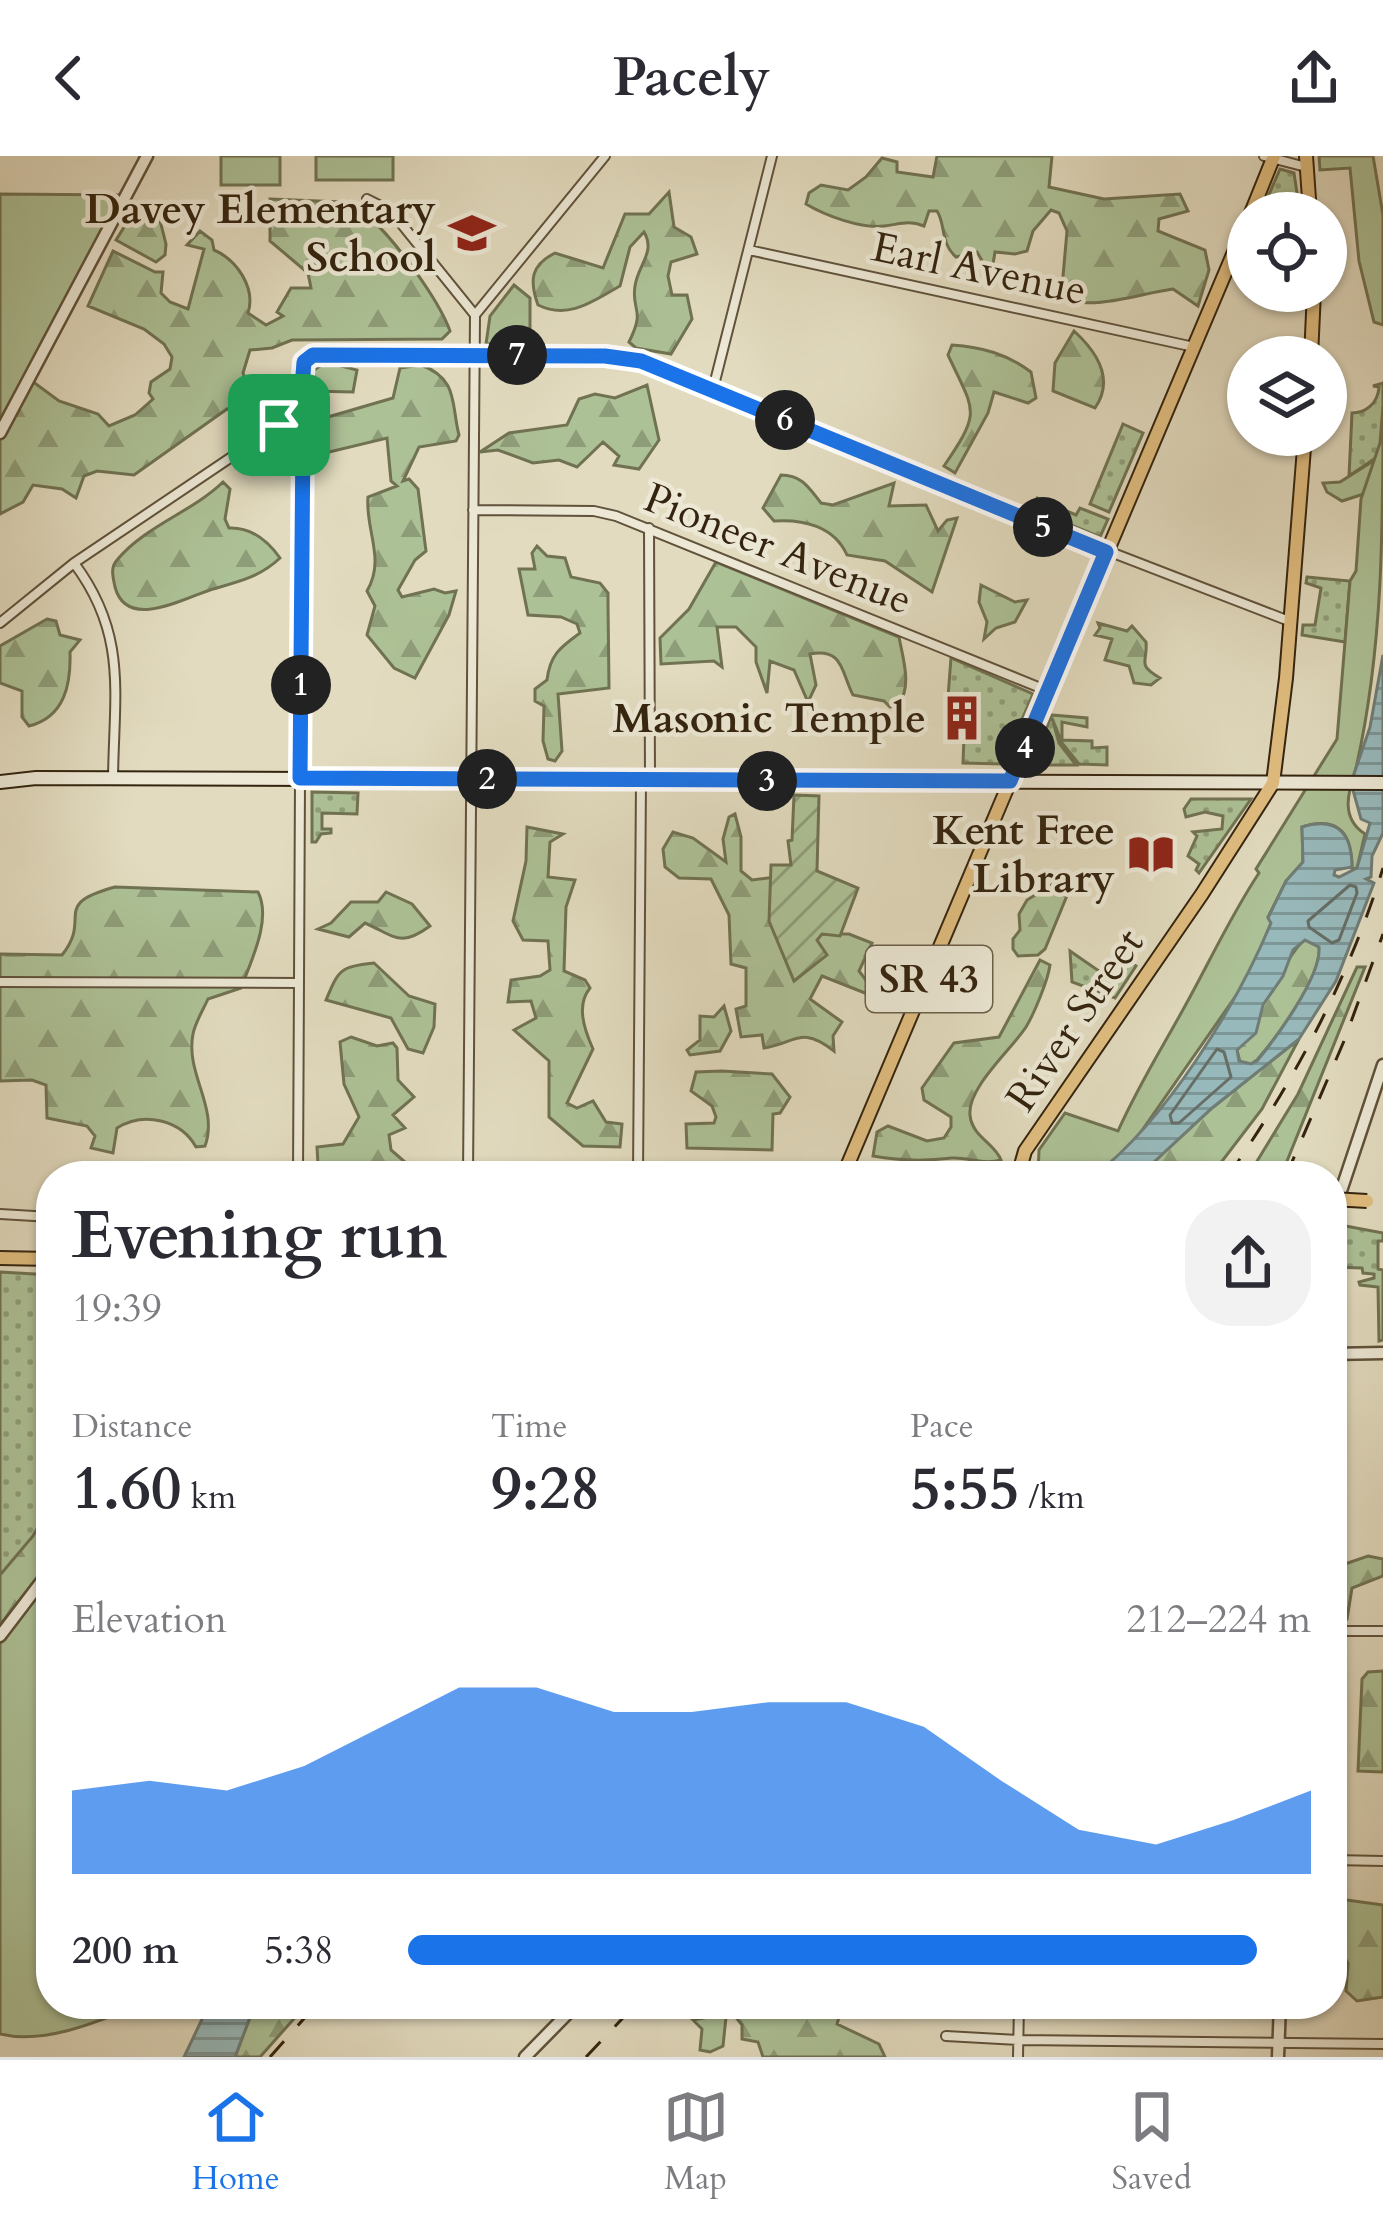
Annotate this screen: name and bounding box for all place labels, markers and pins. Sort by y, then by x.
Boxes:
place label: Davey Elementary School [85,181,436,286]
school or university icon: Davey Elementary School [447,208,497,258]
pin: 7 [487,325,547,385]
pin [228,374,330,476]
pin: 6 [755,390,815,450]
pin: 5 [1013,497,1073,557]
pin: 1 [271,655,331,715]
place label: Masonic Temple [612,690,926,747]
building icon: Masonic Temple [937,693,987,743]
pin: 4 [995,718,1055,778]
pin: 2 [457,749,517,809]
pin: 3 [737,751,797,811]
place label: Kent Free Library [932,802,1115,907]
library icon: Kent Free Library [1126,829,1176,879]

